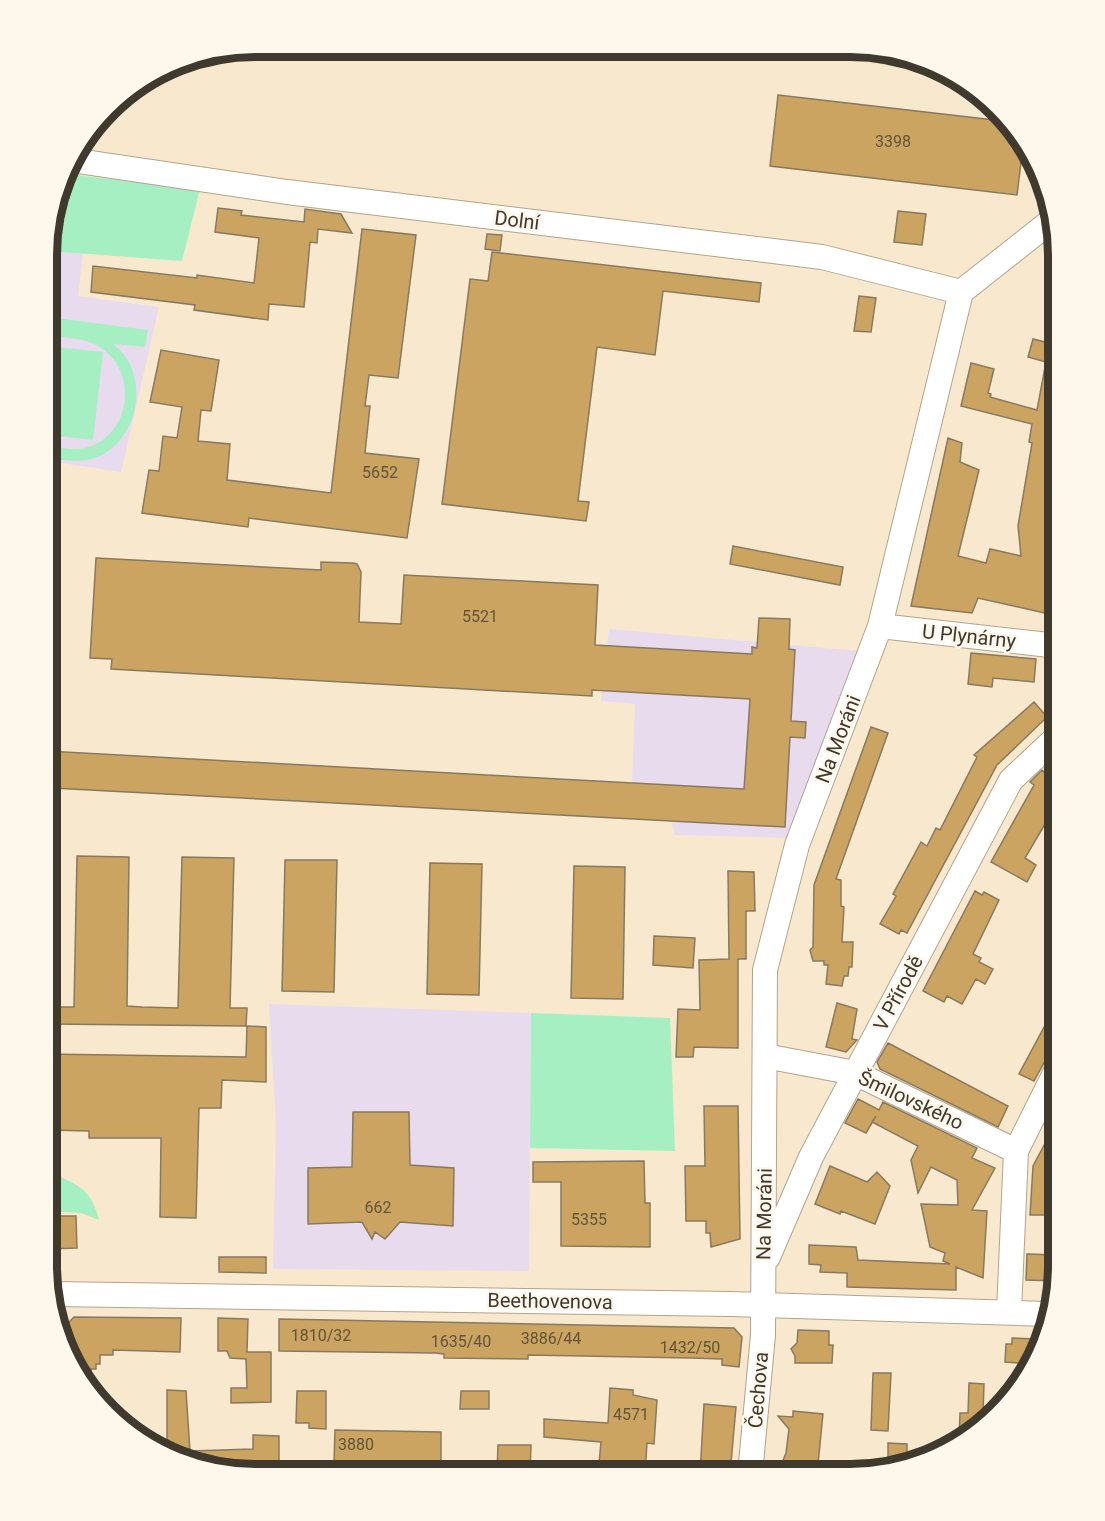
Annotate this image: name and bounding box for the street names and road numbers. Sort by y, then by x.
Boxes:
street label: Dolní [493,205,542,235]
street label: U Plynárny [921,619,1018,653]
street label: Na Moráni [810,692,866,786]
street label: V Přírodě [868,951,928,1035]
street label: Šmilovského [855,1065,967,1135]
street label: Na Moráni [751,1168,777,1260]
street label: Beethovenova [487,1288,613,1314]
street label: Čechova [743,1351,773,1429]

